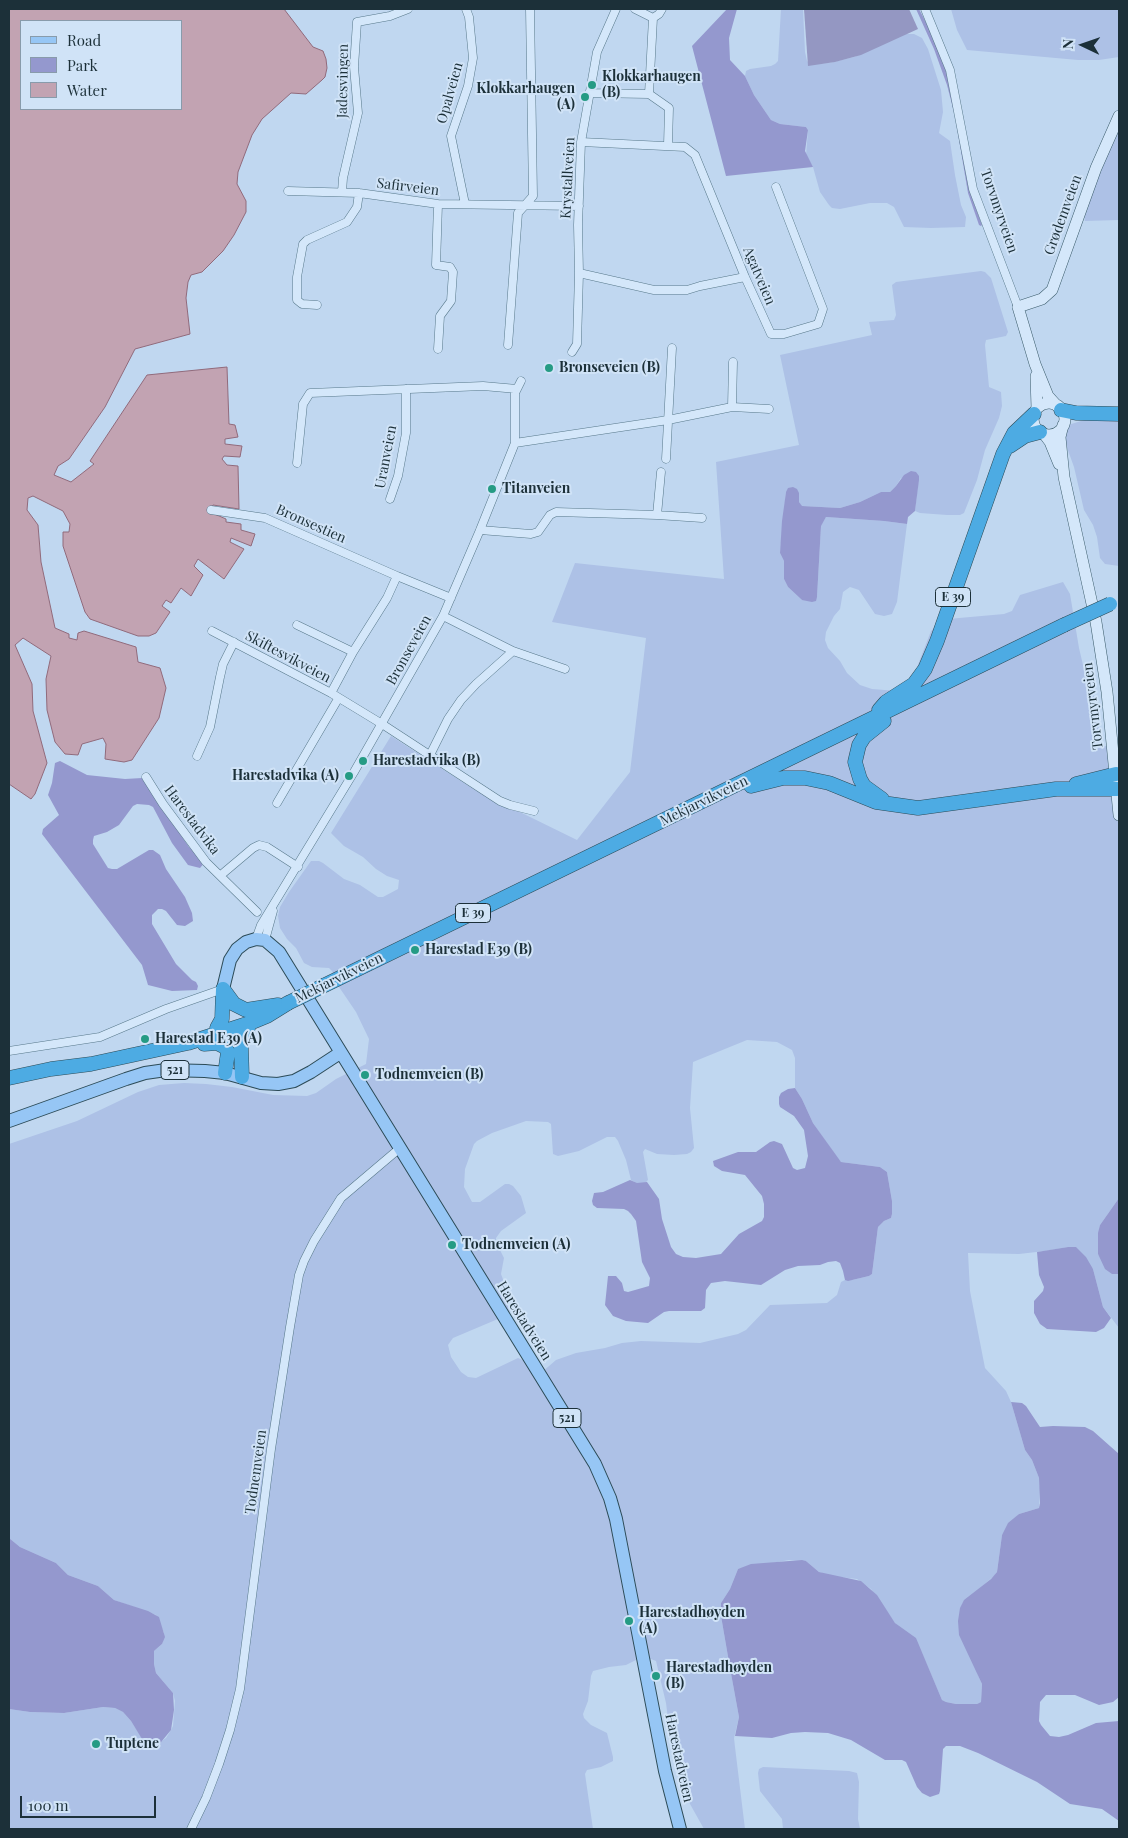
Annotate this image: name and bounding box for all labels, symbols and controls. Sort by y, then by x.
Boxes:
legend [20,20,182,110]
north arrow [1058,20,1108,70]
text: Road [67,30,101,50]
text: N [1058,39,1077,50]
street label: Jadesvingen [334,44,352,118]
text: Park [67,55,98,75]
street label: Opalveien [433,60,467,126]
place label: Klokkarhaugen (B) [602,69,701,102]
marker: Klokkarhaugen (B) [586,79,598,91]
text: Water [67,80,107,100]
place label: Klokkarhaugen (A) [476,81,575,114]
marker: Klokkarhaugen (A) [579,91,591,103]
street label: Krystallveien [557,137,579,219]
street label: Torvmyrveien [977,167,1021,255]
street label: Grødemveien [1041,173,1085,257]
street label: Safirveien [376,175,440,199]
street label: Agatveien [739,244,779,308]
place label: Bronseveien (B) [559,360,660,376]
marker: Bronseveien (B) [543,362,555,374]
street label: Uranveien [372,424,400,490]
place label: Titanveien [502,481,570,497]
marker: Titanveien [486,483,498,495]
street label: Bronsestien [273,501,349,547]
road number: E 39 [936,588,970,606]
street label: Bronseveien [383,612,435,688]
street label: Skiftesvikveien [242,627,334,687]
street label: Torvmyrveien [1079,661,1107,751]
place label: Harestadvika (B) [373,753,480,769]
marker: Harestadvika (B) [357,755,369,767]
place label: Harestadvika (A) [232,768,339,784]
marker: Harestadvika (A) [343,770,355,782]
street label: Mekjarvikveien [657,772,751,830]
street label: Harestadvika [161,782,223,858]
road number: E 39 [456,904,490,922]
place label: Harestad E39 (B) [425,942,532,958]
marker: Harestad E39 (B) [409,944,421,956]
street label: Mekjarvikveien [292,949,386,1007]
place label: Harestad E39 (A) [155,1031,262,1047]
marker: Harestad E39 (A) [139,1033,151,1045]
road number: 521 [161,1060,189,1080]
place label: Todnemveien (B) [375,1067,484,1083]
marker: Todnemveien (B) [359,1069,371,1081]
place label: Todnemveien (A) [462,1237,570,1253]
marker: Todnemveien (A) [446,1239,458,1251]
street label: Harestadveien [493,1278,555,1364]
road number: 521 [553,1409,581,1428]
street label: Todnemveien [242,1429,270,1515]
place label: Harestadhøyden (A) [639,1605,745,1638]
marker: Harestadhøyden (A) [623,1615,635,1627]
place label: Harestadhøyden (B) [666,1660,772,1692]
marker: Harestadhøyden (B) [650,1670,662,1682]
street label: Harestadveien [661,1712,697,1804]
place label: Tuptene [106,1736,159,1752]
marker: Tuptene [90,1738,102,1750]
scale bar [22,1786,159,1818]
text: 100 m [28,1795,69,1815]

